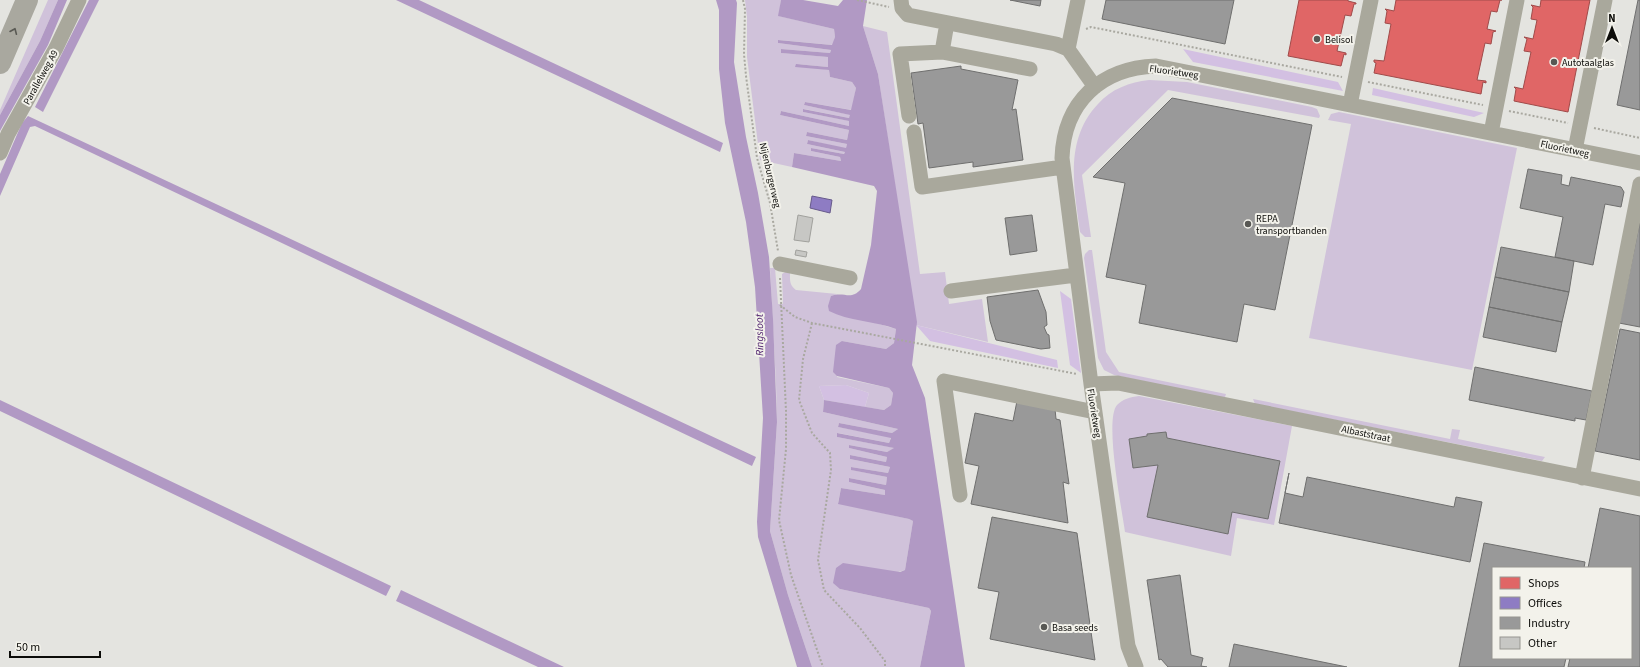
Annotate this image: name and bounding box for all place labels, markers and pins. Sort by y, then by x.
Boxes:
place label: Belisol [1325,33,1353,47]
marker: Belisol [1312,34,1322,44]
place label: Autotaalglas [1562,56,1614,70]
marker: Autotaalglas [1549,57,1559,67]
place label: REPA transportbanden [1256,212,1327,238]
marker: REPA transportbanden [1243,219,1253,229]
place label: Basa seeds [1052,621,1098,635]
marker: Basa seeds [1039,622,1049,632]

